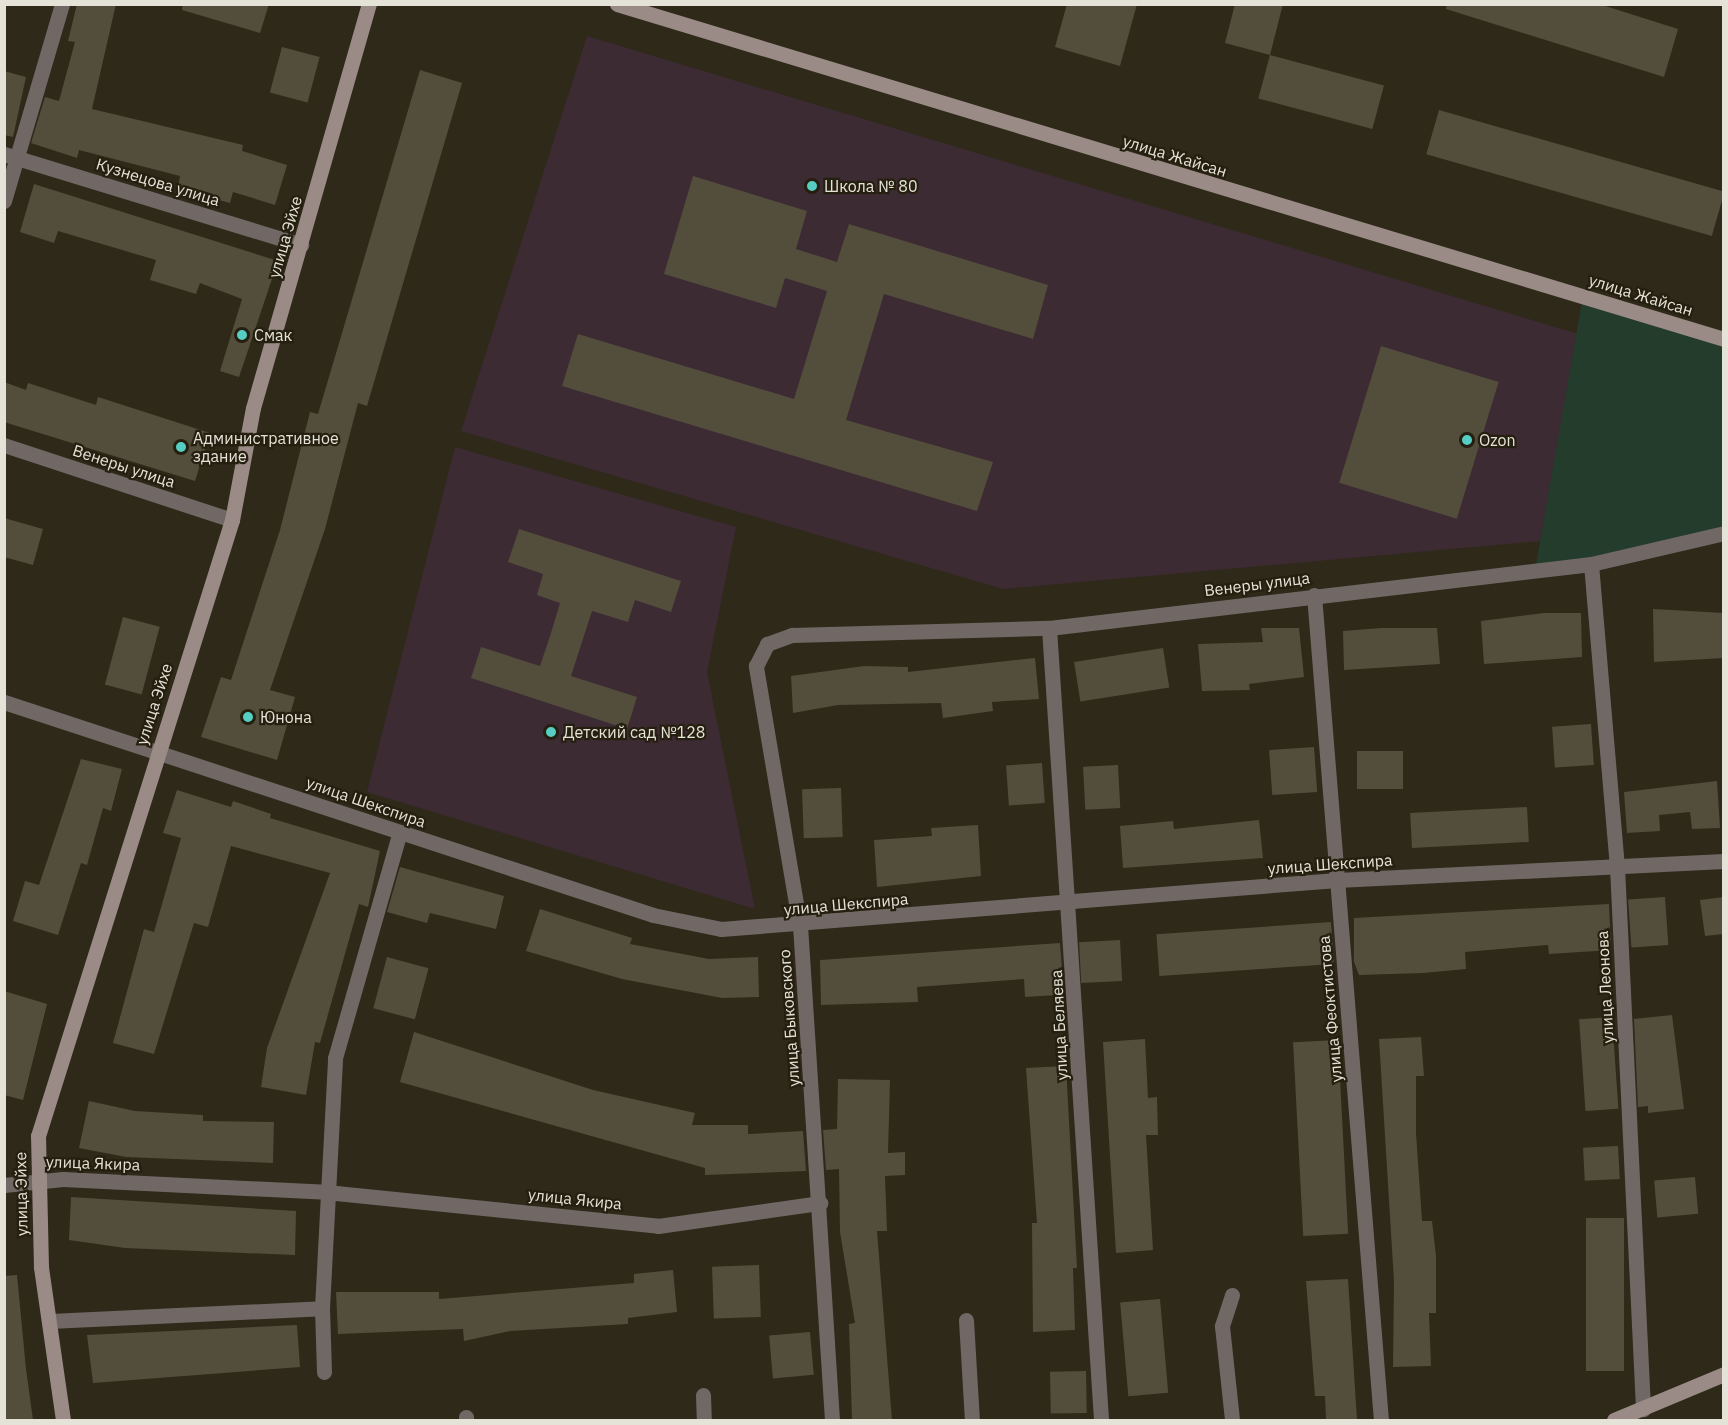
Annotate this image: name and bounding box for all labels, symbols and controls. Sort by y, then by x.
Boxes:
street label: улица Жайсан [1121,131,1229,181]
street label: Кузнецова улица [94,154,222,210]
place label: Школа № 80 [824,176,918,196]
marker: Школа № 80 [805,179,819,193]
street label: улица Эйхе [264,194,306,280]
street label: улица Жайсан [1587,270,1695,320]
place label: Смак [254,325,292,345]
marker: Смак [235,328,249,342]
place label: Административное здание [193,428,339,466]
place label: Ozon [1479,430,1516,450]
marker: Ozon [1460,433,1474,447]
street label: Венеры улица [70,440,178,492]
marker: Административное здание [174,440,188,454]
street label: Венеры улица [1203,568,1311,600]
street label: улица Эйхе [132,661,176,747]
place label: Юнона [260,707,312,727]
marker: Юнона [241,710,255,724]
place label: Детский сад №128 [563,722,705,742]
marker: Детский сад №128 [544,725,558,739]
street label: улица Шекспира [304,773,428,831]
street label: улица Шекспира [1267,850,1393,878]
street label: улица Шекспира [783,889,909,919]
street label: улица Леонова [1592,930,1618,1044]
street label: улица Феоктистова [1314,935,1346,1083]
street label: улица Быковского [775,949,803,1087]
street label: улица Беляева [1047,969,1071,1081]
street label: улица Эйхе [11,1152,31,1236]
street label: улица Якира [46,1152,140,1174]
street label: улица Якира [527,1185,623,1213]

